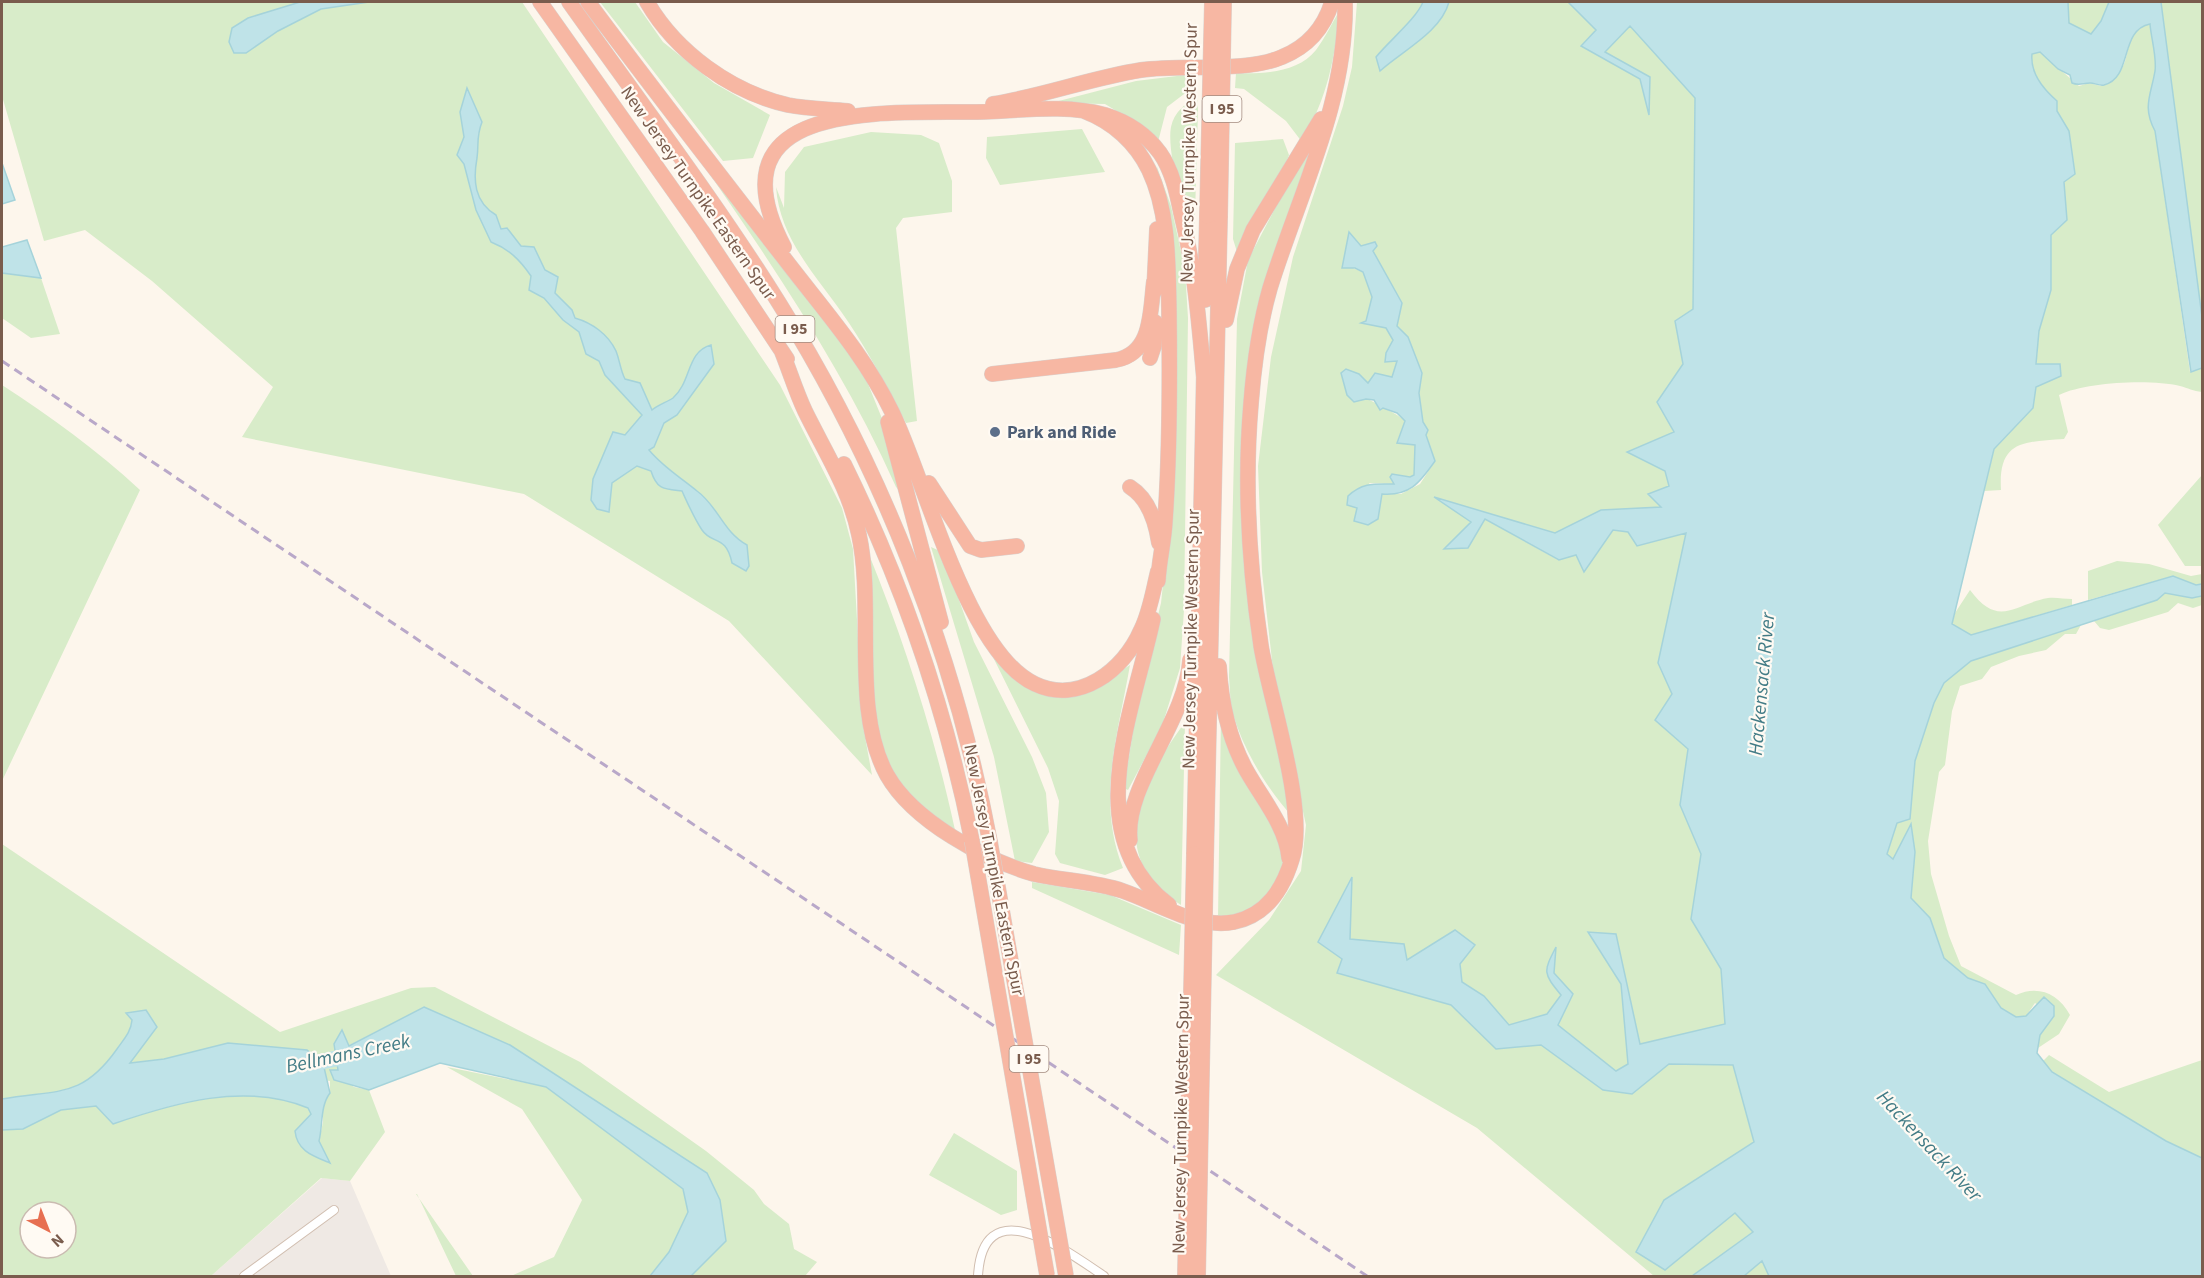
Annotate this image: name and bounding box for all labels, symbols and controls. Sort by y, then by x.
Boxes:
street label: New Jersey Turnpike Western Spur [1174,22,1204,283]
street label: New Jersey Turnpike Eastern Spur [614,81,782,305]
road number: I 95 [1202,96,1242,122]
road number: I 95 [776,316,814,342]
place label: Park and Ride [1007,420,1117,445]
marker: Park and Ride [988,425,1002,439]
street label: New Jersey Turnpike Western Spur [1176,508,1206,769]
water label: Hackensack River [1742,610,1782,757]
street label: New Jersey Turnpike Eastern Spur [957,742,1031,999]
street label: New Jersey Turnpike Western Spur [1166,993,1196,1254]
water label: Bellmans Creek [283,1027,413,1081]
road number: I 95 [1010,1046,1048,1072]
water label: Hackensack River [1870,1084,1989,1209]
north arrow [18,1200,78,1260]
text: N [46,1229,69,1252]

